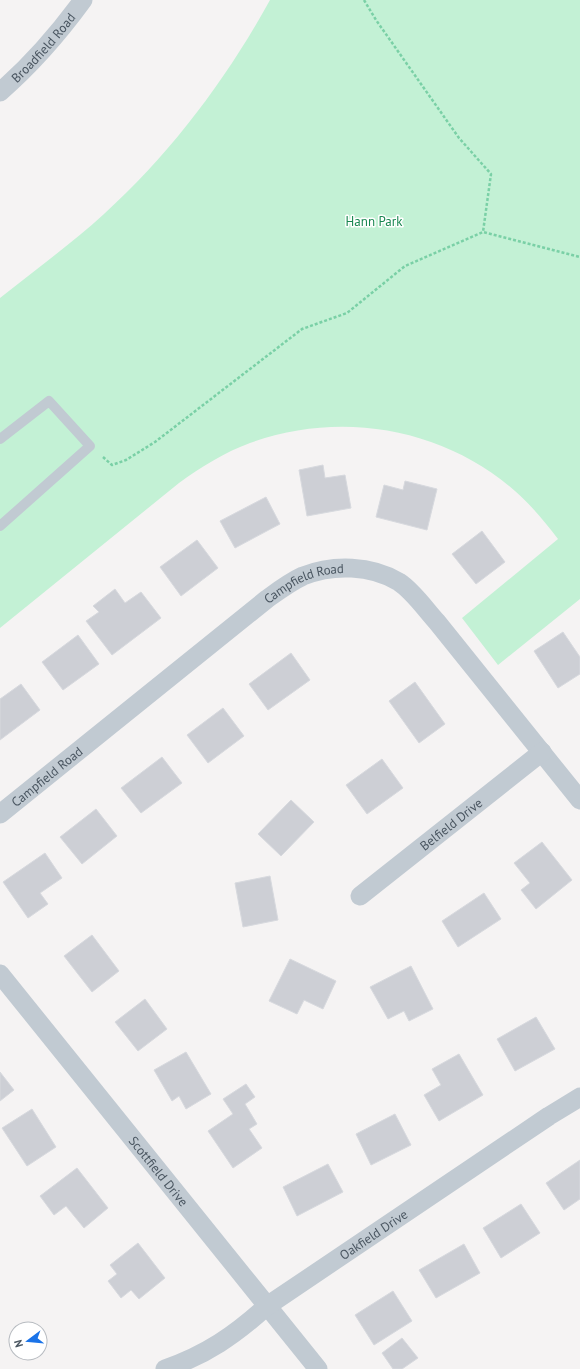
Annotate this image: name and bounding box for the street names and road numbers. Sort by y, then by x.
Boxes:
street label: Broadfield Road [8,10,79,86]
street label: Campfield Road [260,560,344,608]
street label: Campfield Road [8,743,86,811]
street label: Belfield Drive [417,794,486,854]
street label: Scottfield Drive [125,1133,192,1210]
street label: Oakfield Drive [336,1206,411,1264]

